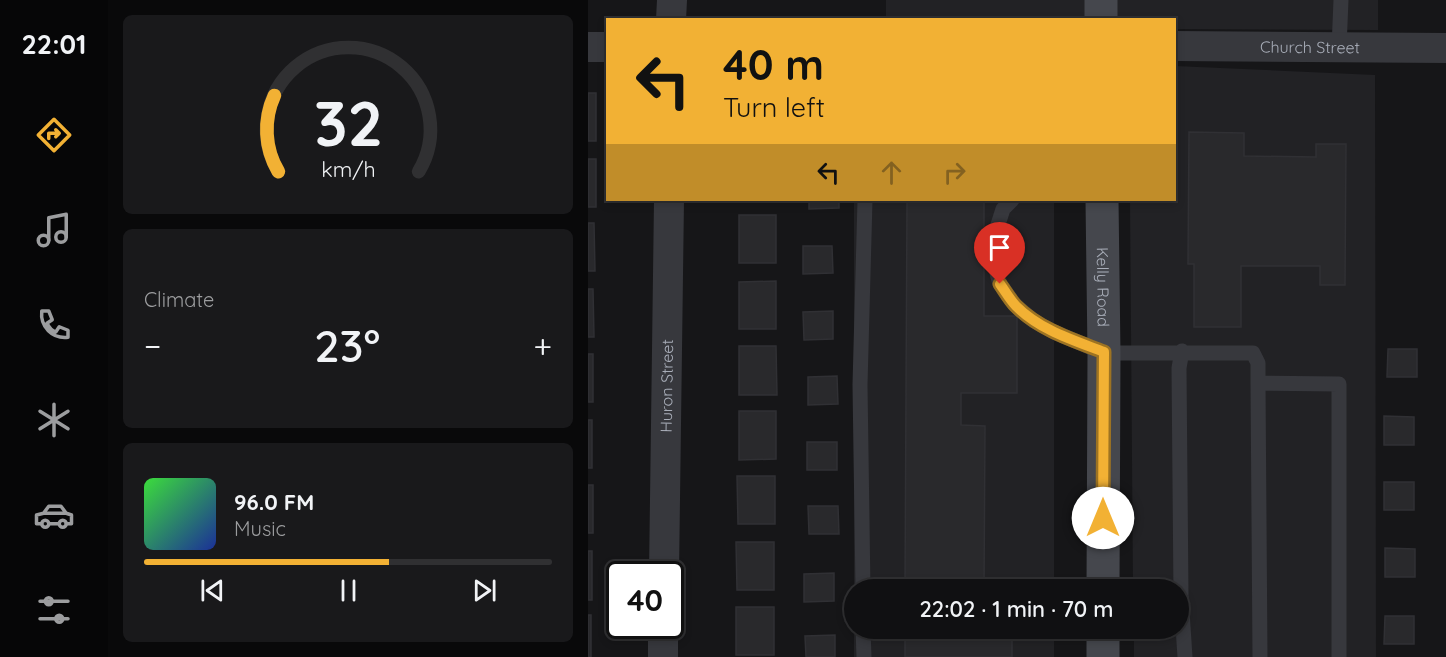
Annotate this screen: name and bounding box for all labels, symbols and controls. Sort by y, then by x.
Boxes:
text: 22:01 [21,27,87,61]
street label: Church Street [1260,37,1360,57]
text: 40 m [723,38,824,91]
icon: left [624,42,702,120]
text: 32 [313,84,383,162]
text: Turn left [723,90,825,124]
icon: directions [33,114,75,156]
text: km/h [321,156,375,182]
icon: left [812,156,845,189]
icon: ahead [875,156,908,189]
icon: right [938,156,971,189]
icon: music [33,209,75,251]
pin [974,222,1025,284]
icon: arrive [983,231,1016,264]
street label: Kelly Road [1093,247,1114,327]
text: Climate [144,287,214,312]
icon: phone [33,304,75,346]
text: 23° [314,317,380,373]
text: − [144,325,161,366]
text: + [533,325,552,366]
street label: Huron Street [656,339,677,433]
icon: climate [33,399,75,441]
position arrow [1071,486,1135,550]
text: 96.0 FM [234,488,314,516]
icon: car [33,494,75,536]
text: Music [234,516,286,541]
speed limit sign: 40 [606,561,684,639]
icon: previous [196,574,229,607]
icon: pause [332,574,365,607]
icon: next [468,574,501,607]
icon: filters [33,589,75,631]
text: 22:02 · 1 min · 70 m [919,595,1114,623]

